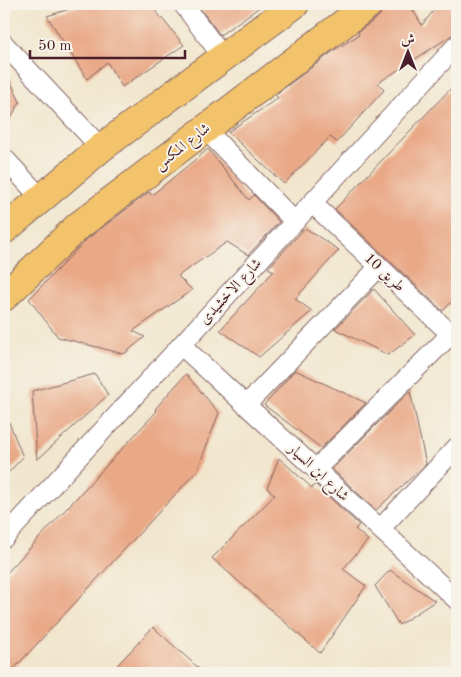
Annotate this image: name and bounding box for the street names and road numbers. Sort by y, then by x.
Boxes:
street label: شارع المكس [151,119,216,177]
street label: طريق 10 [360,251,407,296]
street label: شارع الاخشيدى [197,256,268,330]
street label: شارع ابن السيار [281,440,351,508]

